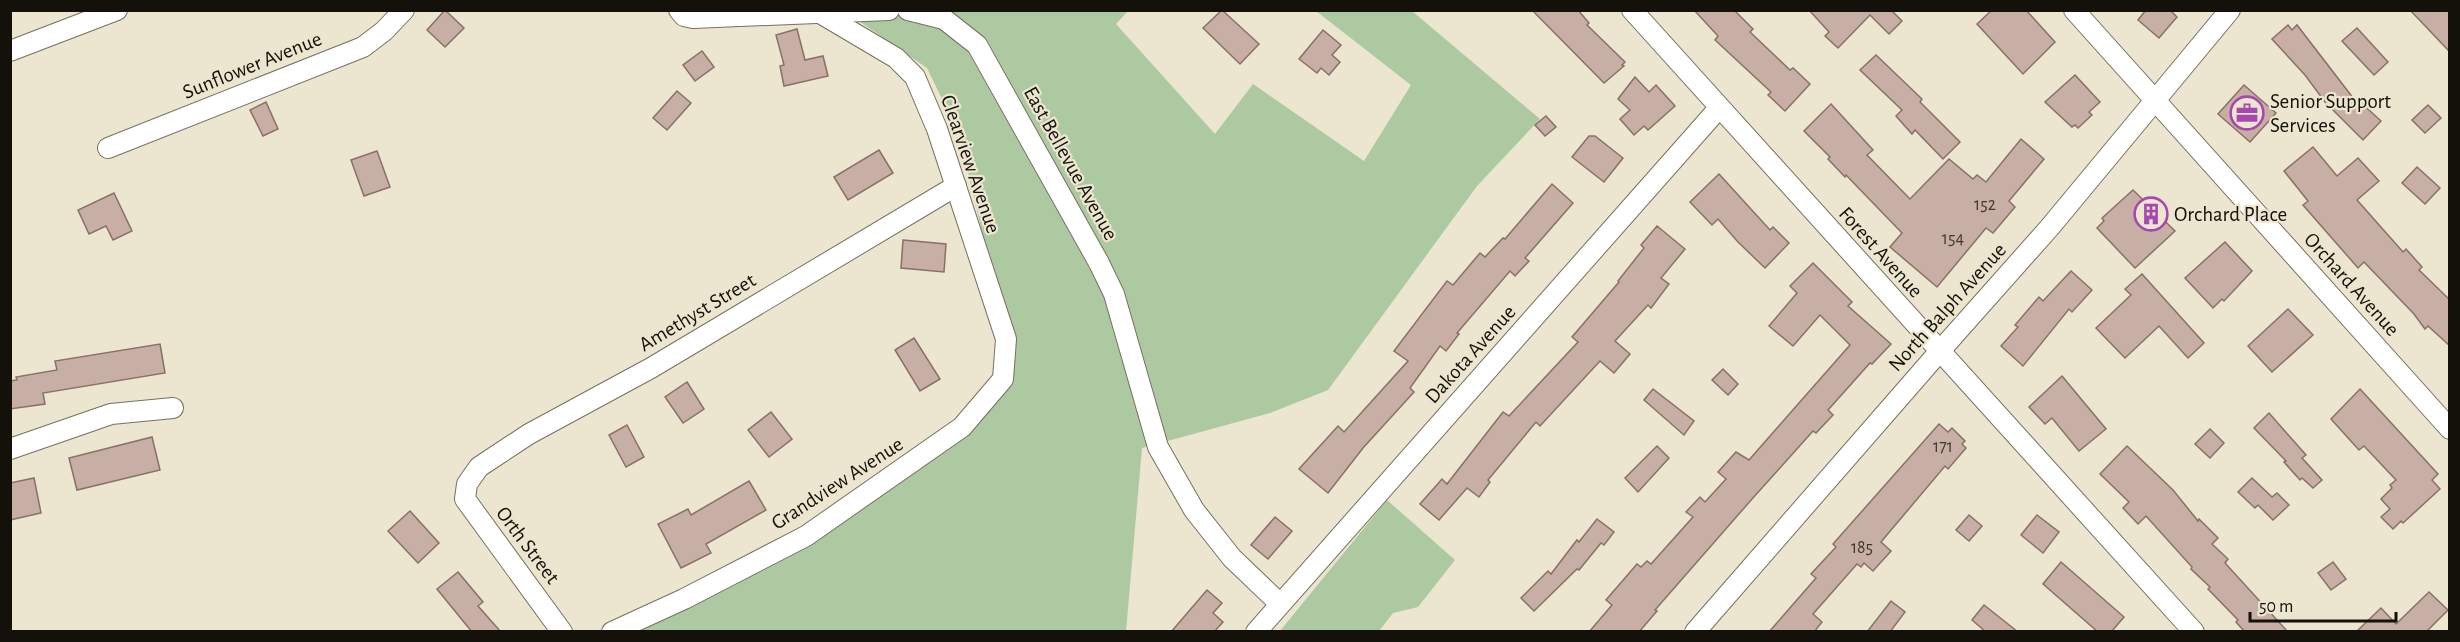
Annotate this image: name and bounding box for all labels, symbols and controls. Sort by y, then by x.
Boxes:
street label: Sunflower Avenue [180,28,325,103]
street label: East Bellevue Avenue [1020,83,1121,244]
place label: Senior Support Services [2270,91,2391,136]
street label: Clearview Avenue [937,92,1004,236]
office icon: Senior Support Services [2229,95,2265,131]
house number: 152 [1974,196,1996,214]
building icon: Orchard Place [2133,196,2169,232]
street label: Forest Avenue [1835,203,1927,302]
place label: Orchard Place [2174,204,2287,225]
street label: Orchard Avenue [2300,229,2403,340]
house number: 154 [1942,230,1965,248]
street label: North Balph Avenue [1885,239,2010,375]
street label: Amethyst Street [635,269,759,355]
street label: Dakota Avenue [1421,301,1520,407]
street label: Grandview Avenue [768,433,907,534]
house number: 171 [1933,438,1953,456]
street label: Orth Street [492,503,563,588]
house number: 185 [1851,539,1873,557]
scale bar [2250,585,2396,623]
text: 50 m [2259,598,2293,616]

